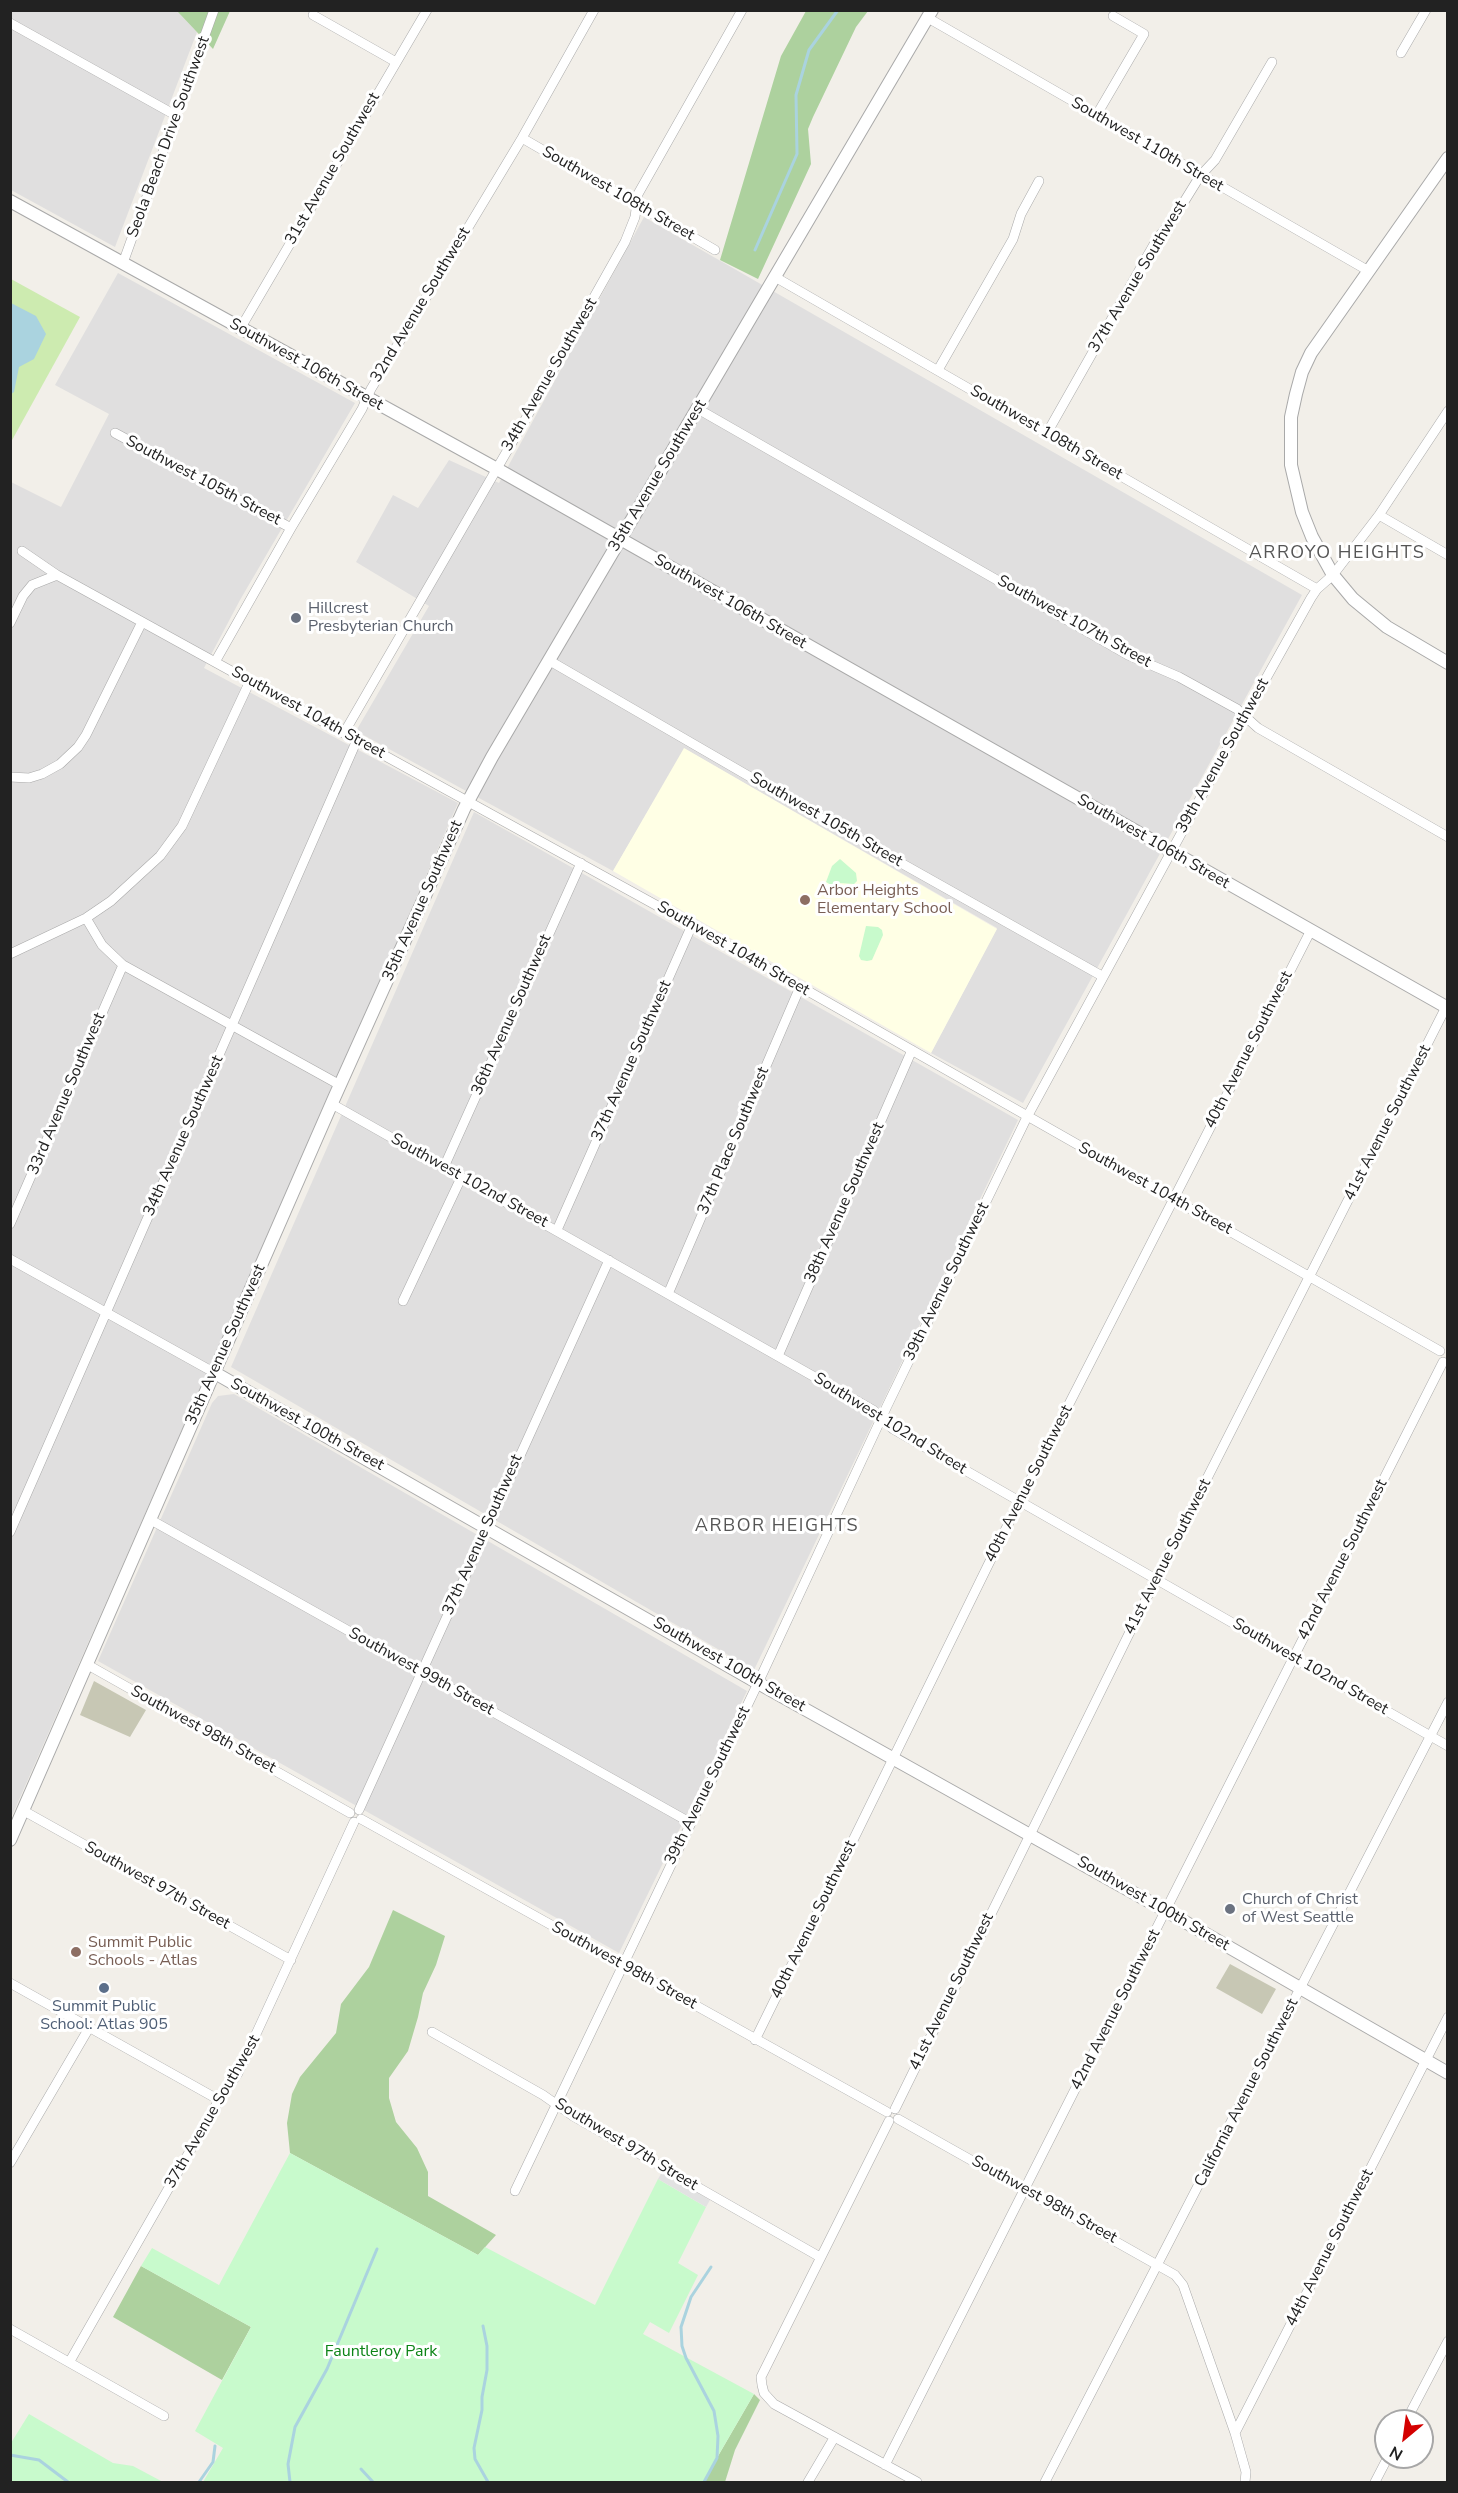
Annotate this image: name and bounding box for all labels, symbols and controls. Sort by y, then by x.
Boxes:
street label: Seola Beach Drive Southwest [124,34,214,240]
street label: 31st Avenue Southwest [282,90,384,248]
street label: Southwest 110th Street [1067,93,1227,197]
street label: Southwest 108th Street [538,142,698,246]
street label: 37th Avenue Southwest [1085,198,1191,356]
street label: 32nd Avenue Southwest [367,224,475,386]
street label: 34th Avenue Southwest [498,295,602,455]
street label: Southwest 106th Street [226,315,386,415]
street label: Southwest 108th Street [966,381,1126,485]
street label: 35th Avenue Southwest [605,397,711,555]
street label: Southwest 105th Street [122,432,284,530]
district label: ARROYO HEIGHTS [1249,543,1425,565]
street label: Southwest 106th Street [650,550,810,654]
street label: Southwest 107th Street [994,572,1154,672]
place label: Hillcrest Presbyterian Church [308,599,453,637]
marker: Hillcrest Presbyterian Church [289,611,303,625]
street label: Southwest 104th Street [228,663,388,763]
street label: 39th Avenue Southwest [1172,675,1274,837]
street label: Southwest 105th Street [746,768,906,872]
street label: Southwest 106th Street [1073,790,1233,894]
street label: 35th Avenue Southwest [379,818,467,984]
place label: Arbor Heights Elementary School [817,881,952,919]
marker: Arbor Heights Elementary School [798,893,812,907]
street label: Southwest 104th Street [653,897,813,1001]
street label: 36th Avenue Southwest [468,932,556,1098]
street label: 40th Avenue Southwest [1201,968,1297,1132]
street label: 37th Avenue Southwest [588,978,676,1144]
street label: 33rd Avenue Southwest [24,1010,110,1178]
street label: 41st Avenue Southwest [1340,1042,1436,1204]
street label: 34th Avenue Southwest [140,1053,228,1219]
street label: 37th Place Southwest [694,1064,774,1218]
street label: 38th Avenue Southwest [801,1120,889,1286]
street label: Southwest 102nd Street [387,1130,551,1232]
street label: Southwest 104th Street [1075,1139,1235,1239]
street label: 39th Avenue Southwest [900,1200,994,1364]
street label: 35th Avenue Southwest [182,1262,270,1428]
street label: Southwest 102nd Street [810,1369,970,1479]
street label: Southwest 100th Street [227,1375,387,1475]
street label: 40th Avenue Southwest [981,1402,1077,1566]
street label: 37th Avenue Southwest [439,1452,527,1618]
street label: 41st Avenue Southwest [1120,1476,1216,1638]
street label: 42nd Avenue Southwest [1294,1476,1392,1644]
district label: ARBOR HEIGHTS [695,1516,859,1538]
street label: Southwest 100th Street [649,1613,809,1717]
street label: Southwest 102nd Street [1229,1615,1391,1719]
street label: Southwest 99th Street [345,1624,497,1720]
street label: Southwest 98th Street [127,1682,279,1778]
street label: 39th Avenue Southwest [661,1704,755,1868]
street label: Southwest 97th Street [81,1838,233,1934]
street label: 40th Avenue Southwest [767,1838,861,2002]
street label: Southwest 100th Street [1073,1852,1233,1956]
place label: Church of Christ of West Seattle [1242,1890,1358,1928]
marker: Church of Christ of West Seattle [1223,1902,1237,1916]
street label: 41st Avenue Southwest [906,1910,998,2074]
street label: Southwest 98th Street [548,1918,700,2014]
street label: 42nd Avenue Southwest [1067,1926,1165,2094]
place label: Summit Public Schools - Atlas [88,1933,197,1971]
marker: Summit Public Schools - Atlas [69,1945,83,1959]
marker: Summit Public School: Atlas 905 [97,1981,111,1995]
street label: California Avenue Southwest [1191,1996,1303,2190]
place label: Summit Public School: Atlas 905 [40,1997,168,2035]
street label: 37th Avenue Southwest [161,2032,265,2192]
street label: Southwest 97th Street [551,2095,701,2195]
street label: Southwest 98th Street [968,2152,1120,2248]
street label: 44th Avenue Southwest [1282,2166,1378,2330]
park label: Fauntleroy Park [325,2342,437,2362]
north arrow [1374,2409,1434,2469]
text: N [1386,2440,1407,2466]

